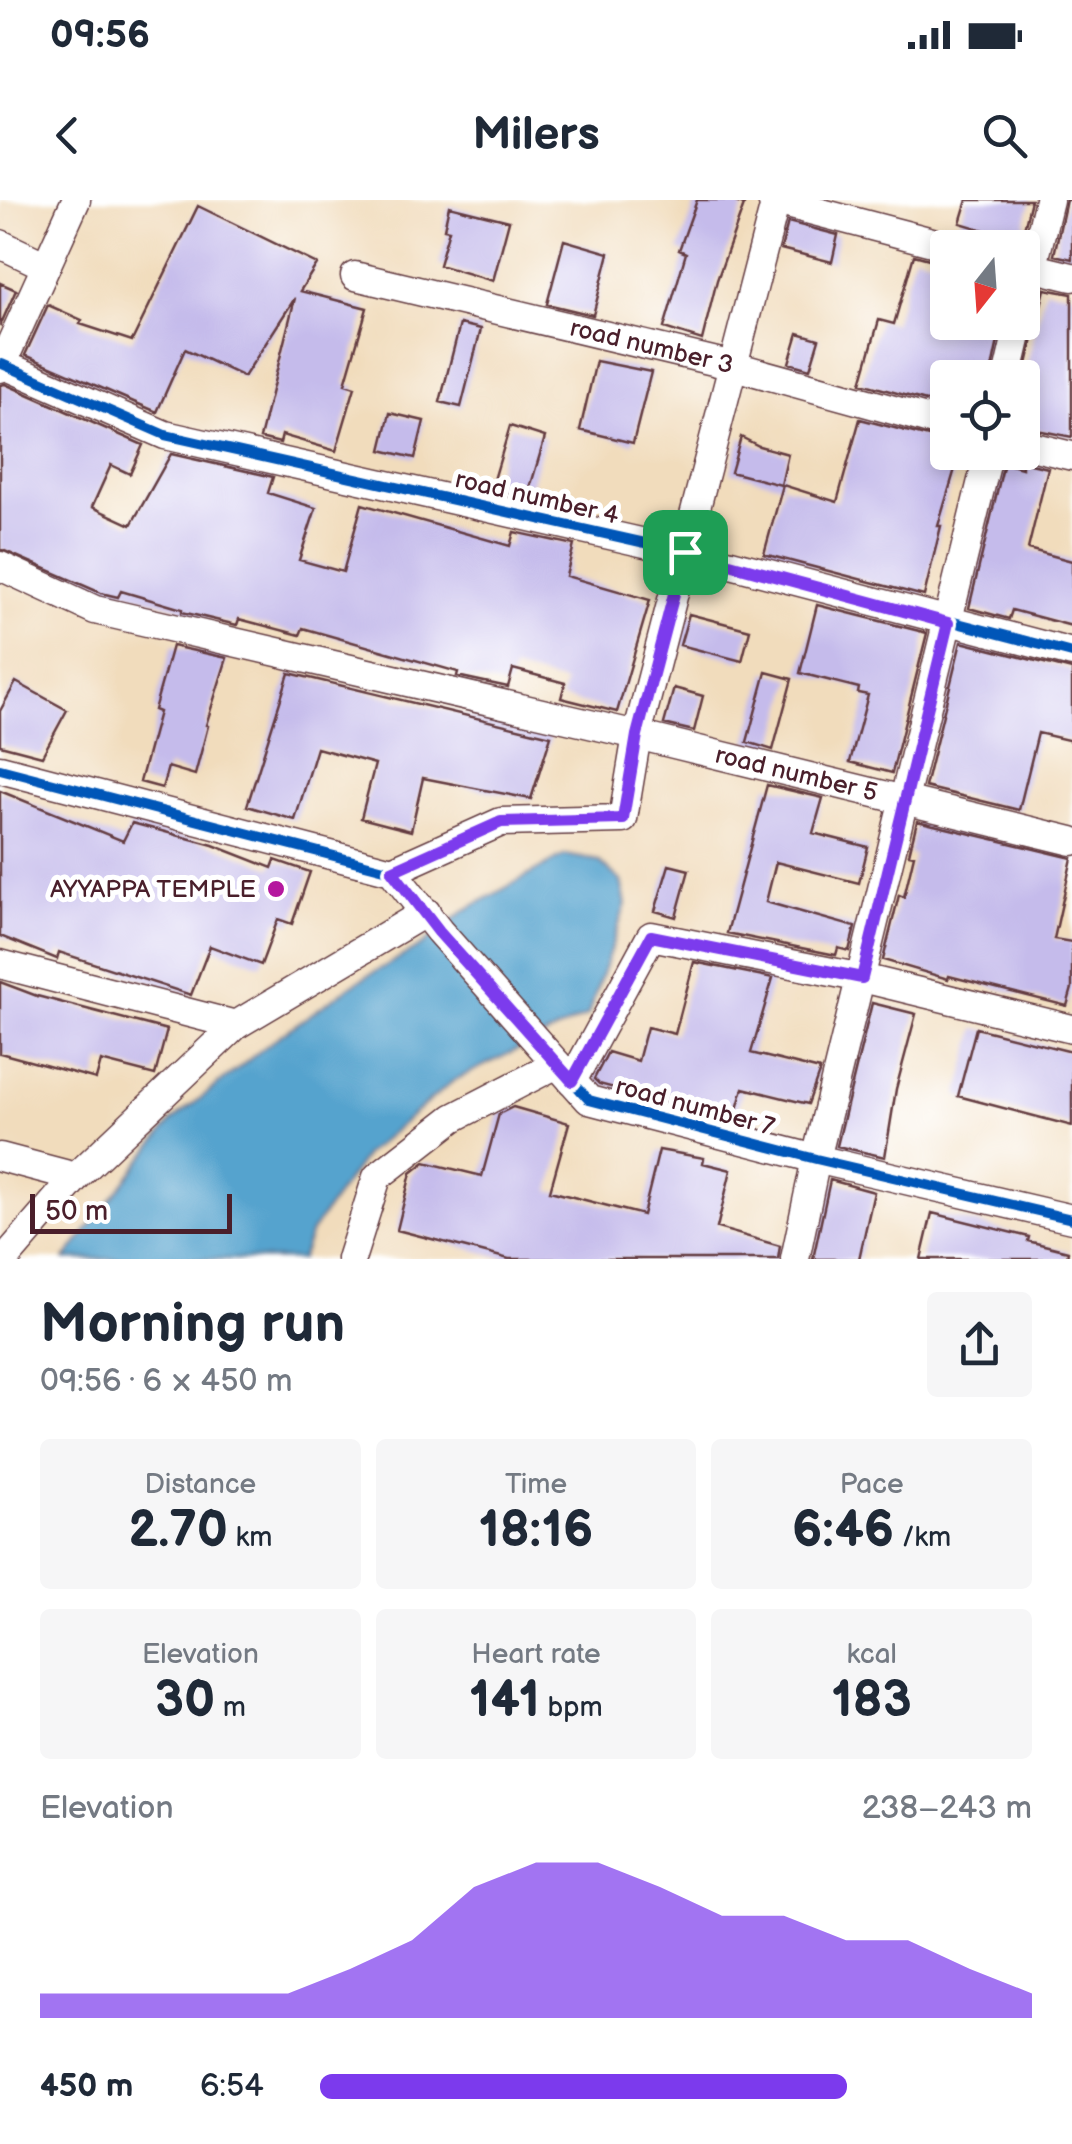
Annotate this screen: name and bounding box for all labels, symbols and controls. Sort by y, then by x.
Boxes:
text: 09:56 [50,13,150,58]
icon: back [40,108,95,163]
text: Milers [472,108,600,163]
icon: search [977,108,1032,163]
north arrow [930,230,1040,340]
map controls [930,230,1040,470]
street label: road number 3 [567,312,737,381]
button: locate [930,360,1040,470]
street label: road number 4 [452,464,622,532]
pin [643,510,728,595]
icon: arrive [658,525,713,580]
street label: road number 5 [712,739,881,809]
place label: AYYAPPA TEMPLE [50,874,256,905]
marker: AYYAPPA TEMPLE [265,878,287,900]
street label: road number 7 [612,1071,778,1143]
scale bar [30,1189,232,1234]
text: 50 m [45,1195,108,1228]
text: Morning run [40,1291,345,1358]
button: share [927,1292,1032,1397]
text: 09:56 · 6 × 450 m [40,1362,292,1401]
text: Distance [144,1468,256,1501]
text: Time [505,1468,567,1501]
text: Pace [840,1468,904,1501]
text: 2.70 [128,1501,228,1561]
text: 18:16 [479,1501,593,1561]
text: 6:46 [792,1501,894,1561]
text: km [228,1521,272,1554]
text: /km [894,1521,951,1554]
text: Elevation [142,1638,259,1671]
text: Heart rate [471,1638,601,1671]
text: kcal [847,1638,897,1671]
text: 30 [155,1671,215,1731]
text: 141 [469,1671,540,1731]
text: 183 [832,1671,912,1731]
text: m [215,1691,246,1724]
text: bpm [540,1691,603,1724]
text: Elevation [40,1789,173,1828]
text: 238–243 m [862,1789,1032,1828]
text: 450 m [40,2067,133,2106]
text: 6:54 [200,2067,264,2106]

